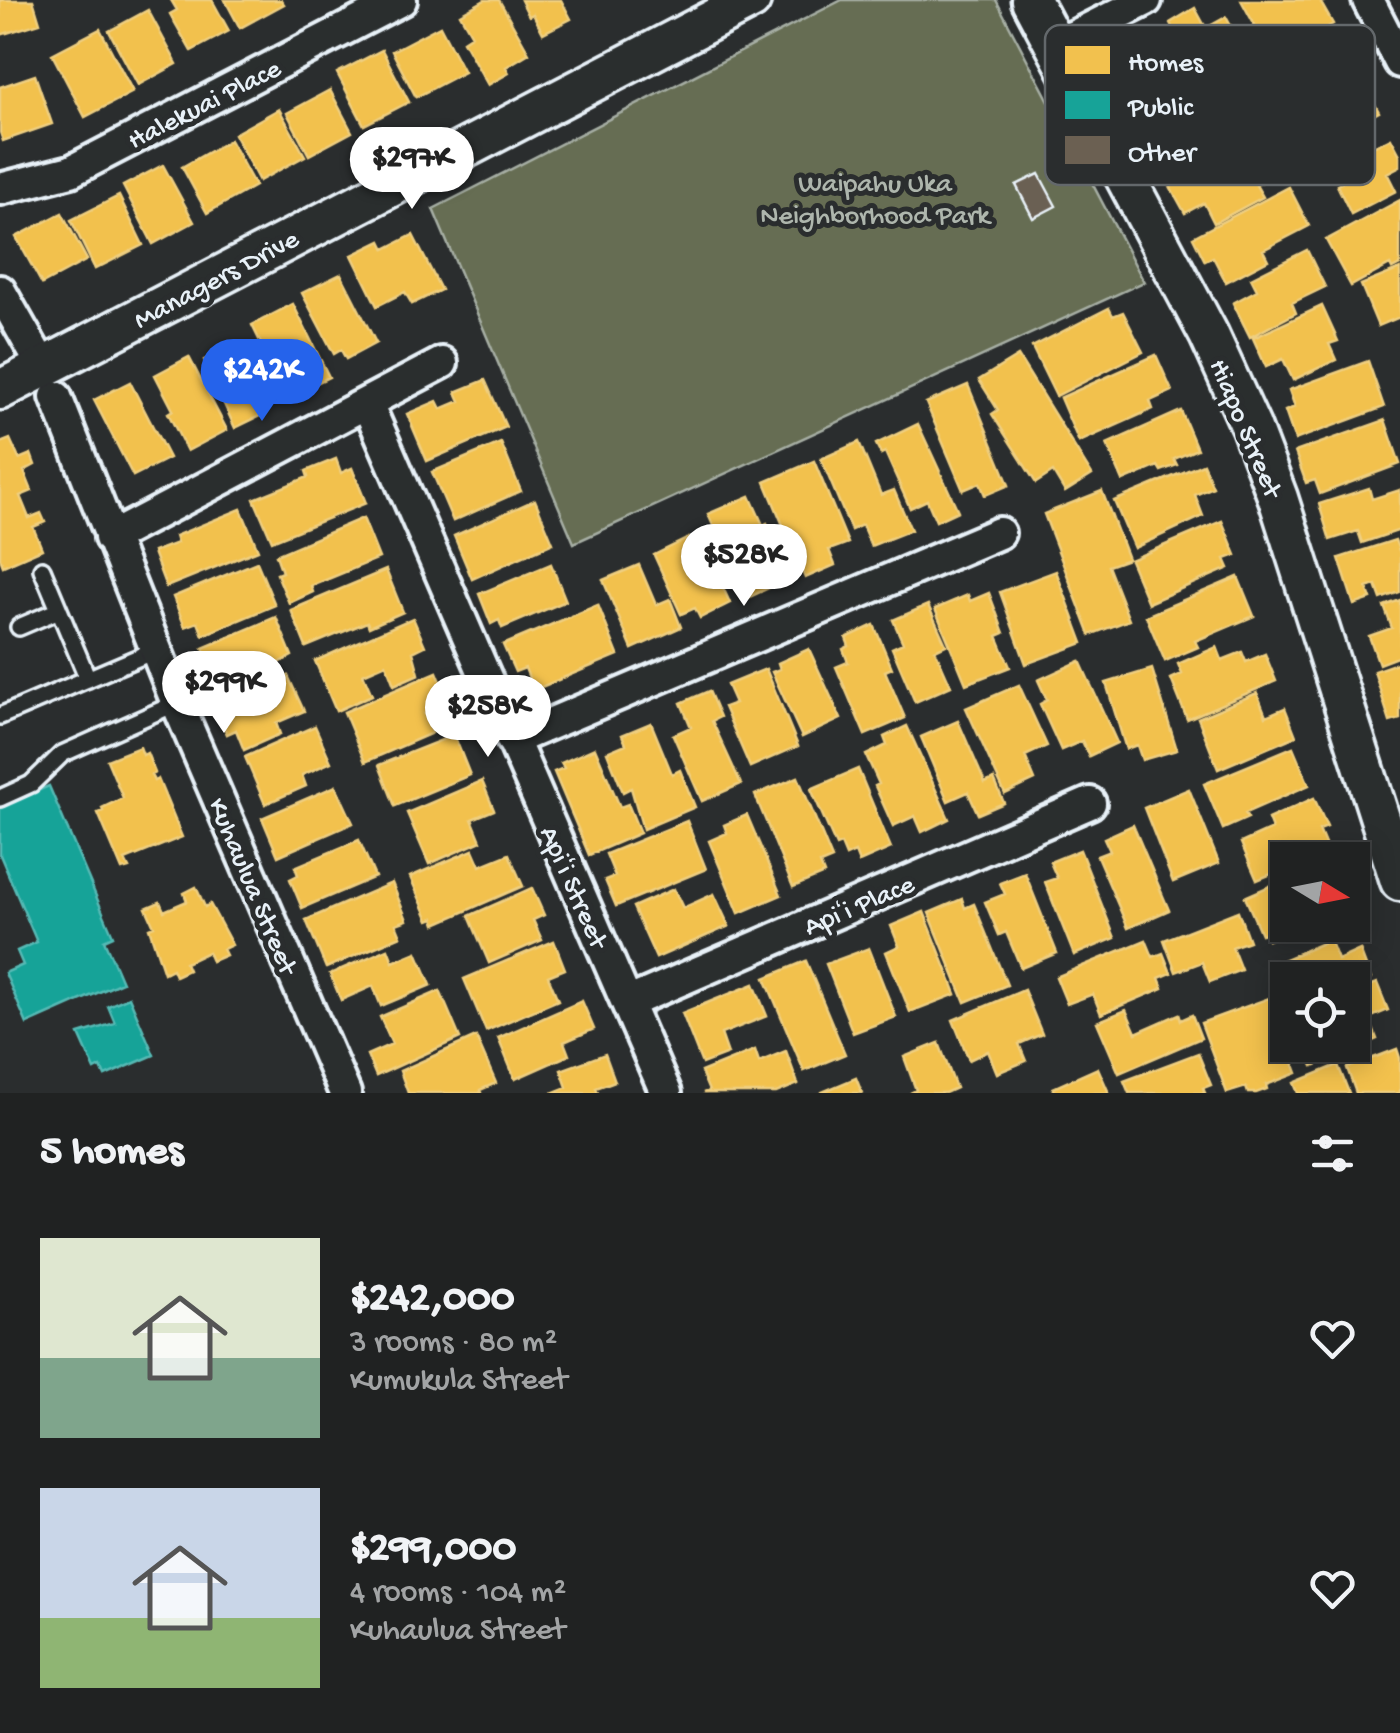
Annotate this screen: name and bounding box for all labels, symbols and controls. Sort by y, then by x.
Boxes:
legend [1045,25,1375,185]
text: Homes [1128,48,1204,81]
street label: Halekuai Place [123,53,287,159]
text: Public [1127,93,1195,126]
pin: $297K [342,127,482,212]
text: Other [1128,138,1198,171]
text: $297K [372,140,452,178]
park label: Waipahu Uka Neighborhood Park [760,169,992,234]
street label: Managers Drive [129,223,306,338]
pin: $242K [192,339,332,424]
text: $242K [223,352,301,390]
street label: Hiapo Street [1200,355,1289,505]
pin: $528K [674,524,814,609]
text: $528K [703,537,785,575]
pin: $299K [154,651,294,736]
text: $299K [184,664,264,702]
pin: $258K [418,675,558,760]
text: $258K [447,688,529,726]
street label: Kuhaulua Street [199,794,304,982]
street label: Apiʻi Street [530,822,614,956]
north arrow [1270,842,1370,942]
map controls [1270,842,1370,1062]
street label: Apiʻi Place [800,869,920,945]
button: locate [1270,962,1370,1062]
icon: filters [1305,1126,1360,1181]
text: 5 homes [40,1129,183,1178]
text: $242,000 [350,1276,515,1325]
icon: home [120,1278,240,1398]
icon: heart [1305,1311,1360,1366]
text: 3 rooms · 80 m² [350,1325,557,1363]
text: Kumukula Street [350,1363,567,1401]
text: $299,000 [350,1526,516,1575]
icon: home [120,1528,240,1648]
icon: heart [1305,1561,1360,1616]
text: 4 rooms · 104 m² [350,1575,566,1613]
text: Kuhaulua Street [350,1613,565,1651]

